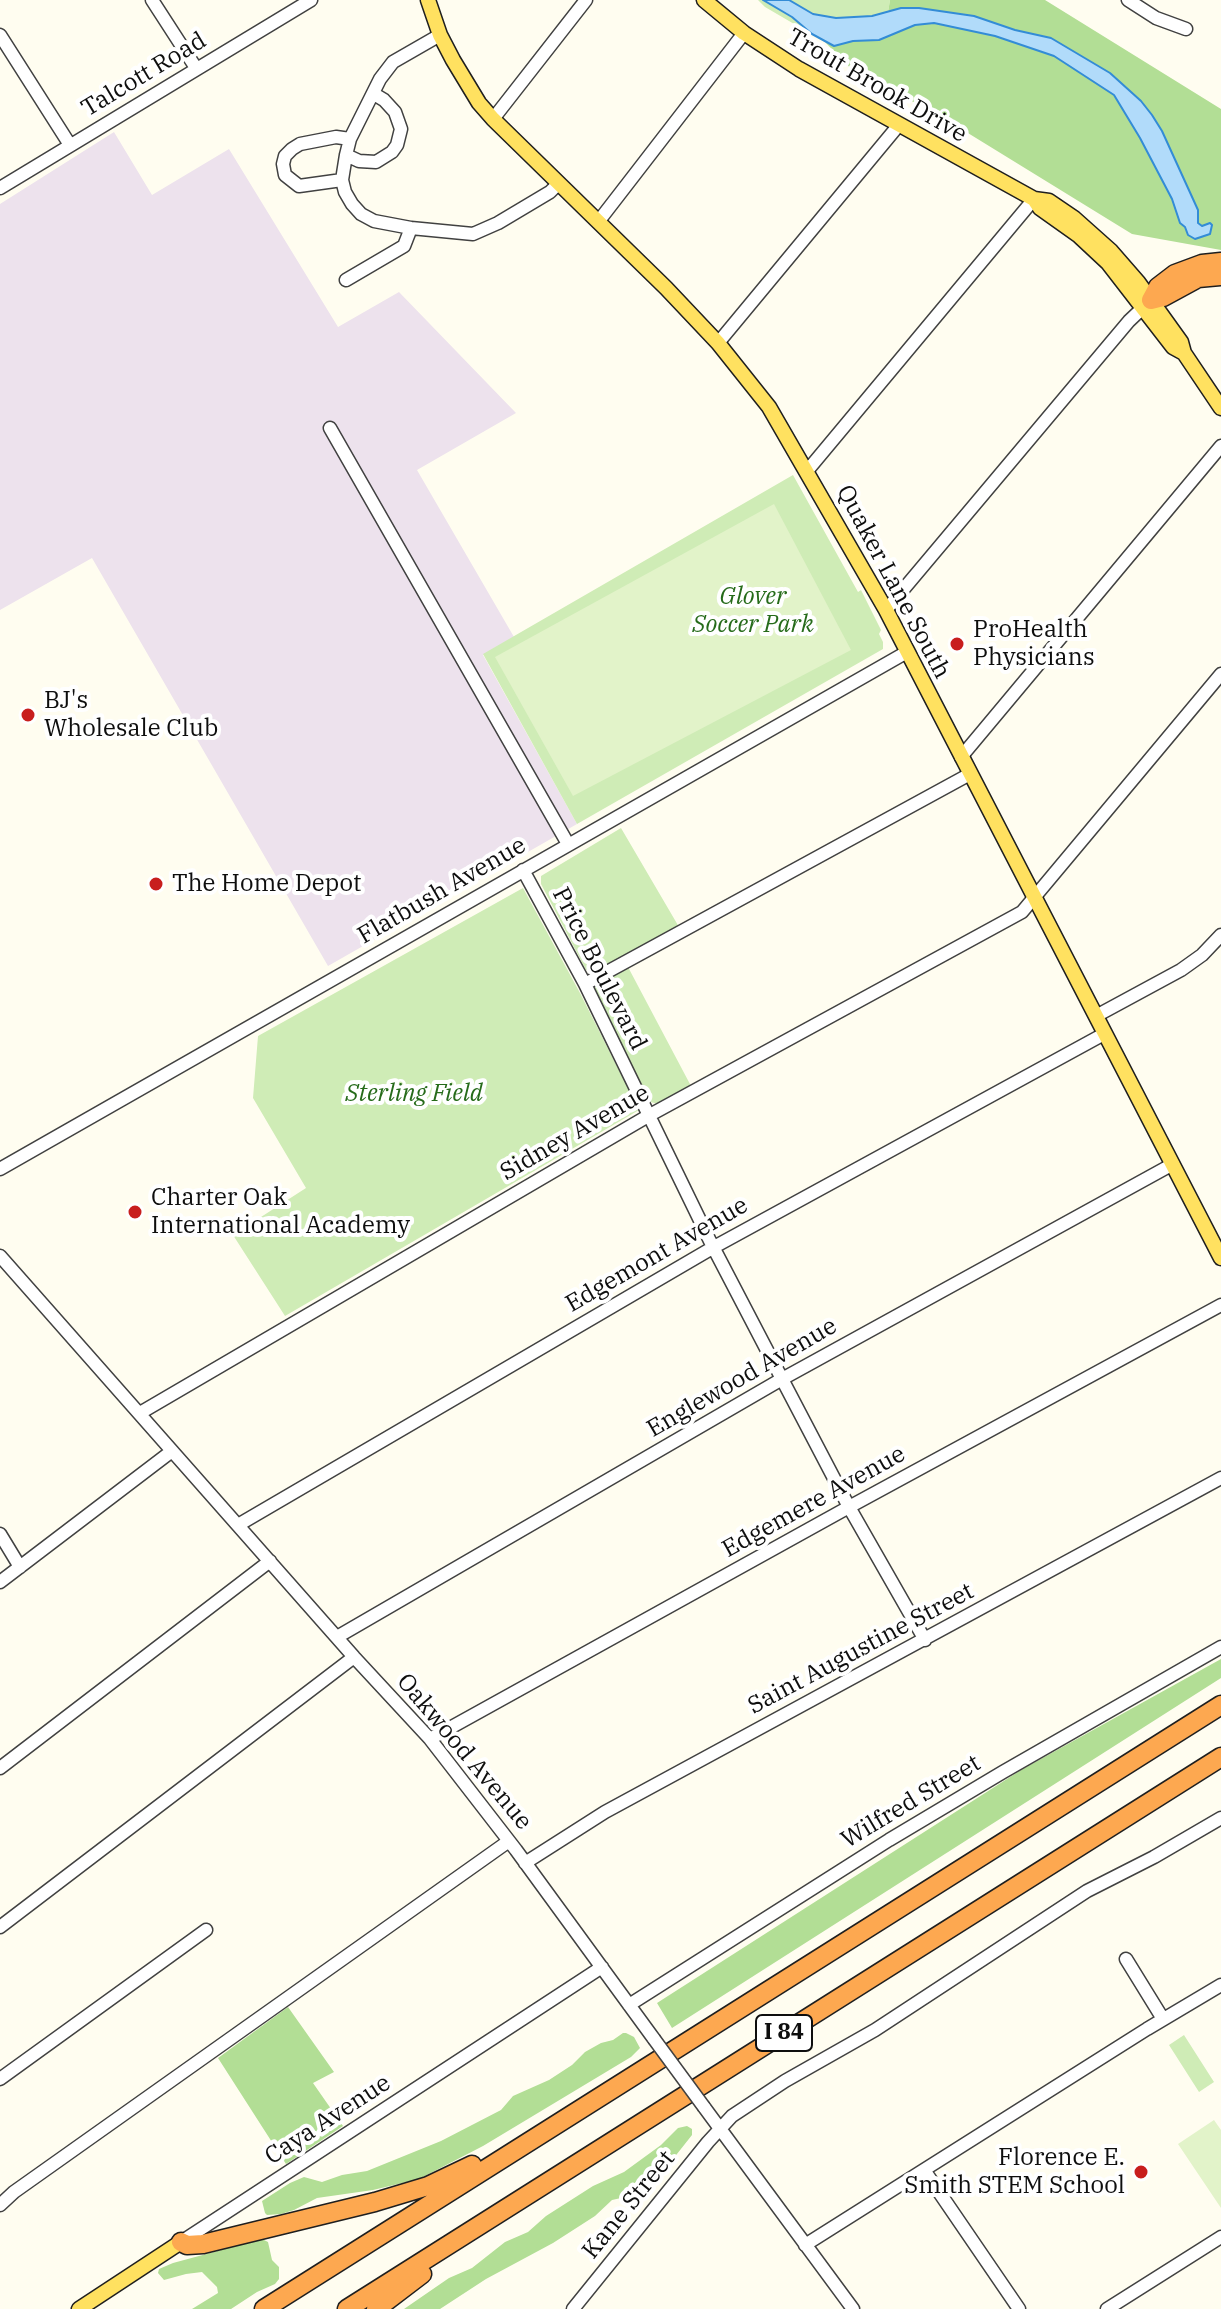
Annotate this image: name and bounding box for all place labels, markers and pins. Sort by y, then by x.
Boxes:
place label: ProHealth Physicians [973,616,1095,672]
marker: ProHealth Physicians [948,635,966,653]
place label: BJ's Wholesale Club [44,687,218,743]
marker: BJ's Wholesale Club [19,706,37,724]
place label: The Home Depot [172,870,362,898]
marker: The Home Depot [147,875,165,893]
place label: Charter Oak International Academy [151,1184,410,1240]
marker: Charter Oak International Academy [126,1203,144,1221]
place label: Florence E. Smith STEM School [904,2144,1125,2200]
marker: Florence E. Smith STEM School [1132,2163,1150,2181]

